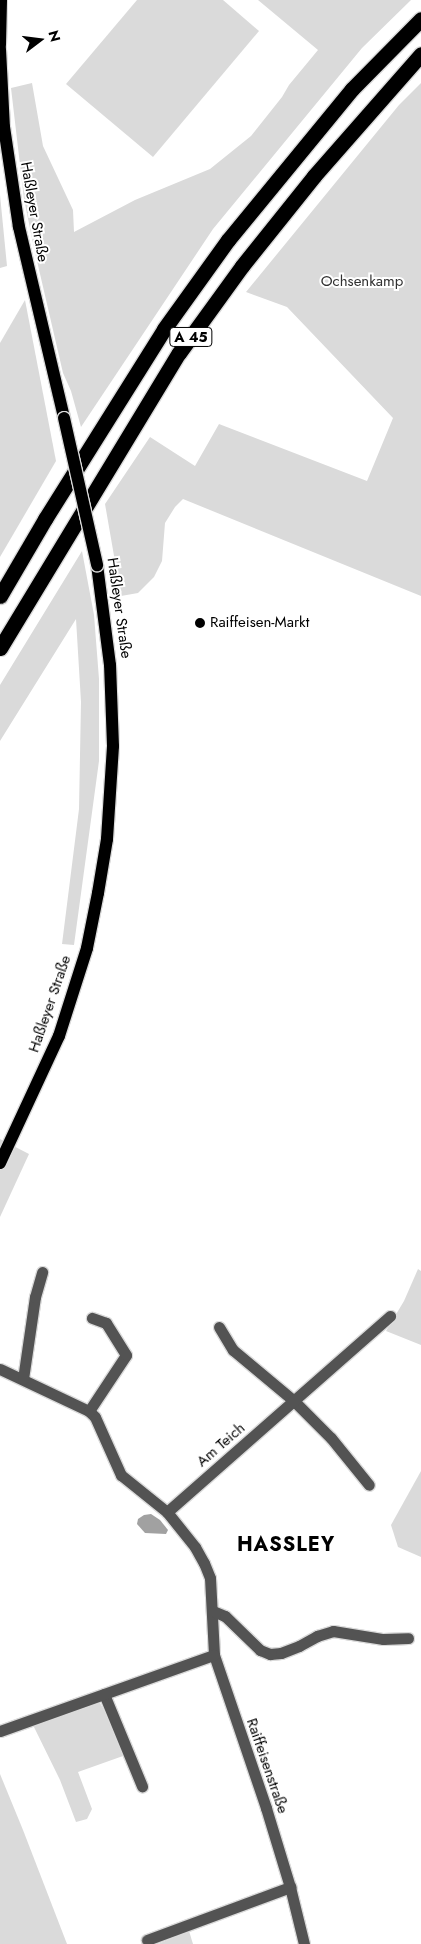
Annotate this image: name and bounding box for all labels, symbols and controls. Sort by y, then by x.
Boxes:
north arrow [15,15,65,65]
text: N [43,28,66,44]
street label: Haßleyer Straße [16,160,52,264]
park label: Ochsenkamp [321,273,403,291]
road number: A 45 [168,326,214,348]
street label: Haßleyer Straße [103,556,135,660]
place label: Raiffeisen-Markt [210,614,309,632]
marker: Raiffeisen-Markt [194,617,206,629]
street label: Haßleyer Straße [25,953,75,1055]
street label: Am Teich [193,1419,249,1471]
district label: HASSLEY [236,1532,336,1556]
street label: Raiffeisenstraße [242,1716,292,1816]

